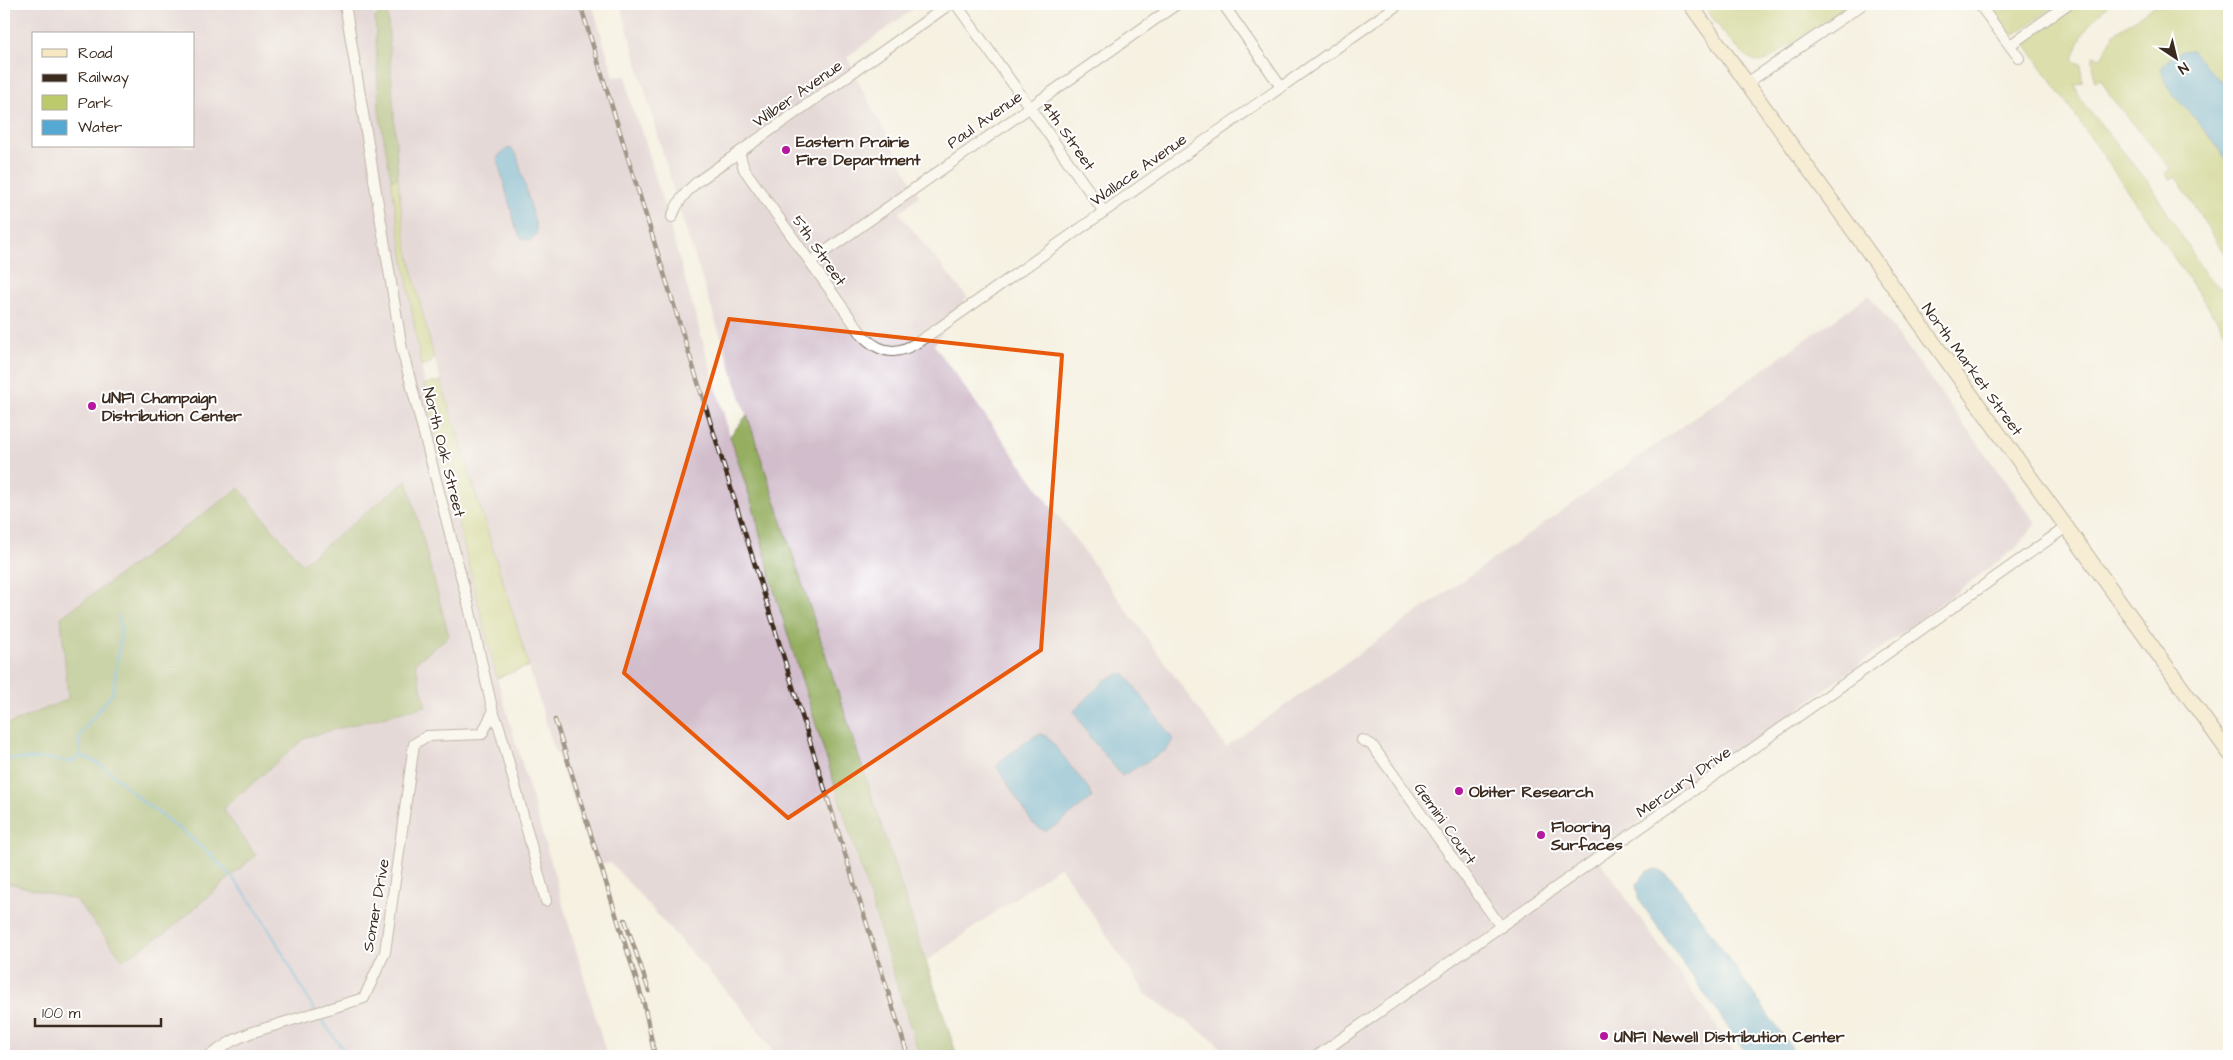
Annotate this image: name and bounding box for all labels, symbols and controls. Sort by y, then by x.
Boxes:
legend [32,32,195,148]
north arrow [2150,32,2200,82]
text: Road [78,43,113,64]
street label: Wilber Avenue [748,55,847,133]
text: N [2173,57,2192,79]
text: Railway [78,67,129,89]
street label: Paul Avenue [942,86,1027,154]
text: Park [78,93,113,114]
street label: 4th Street [1036,96,1101,176]
text: Water [78,117,122,138]
street label: Wallace Avenue [1086,128,1192,211]
place label: Eastern Prairie Fire Department [796,131,921,171]
marker: Eastern Prairie Fire Department [780,144,792,156]
street label: 5th Street [787,211,852,291]
street label: North Market Street [1916,299,2028,441]
street label: North Oak Street [417,385,471,520]
place label: UNFI Champaign Distribution Center [102,387,242,427]
marker: UNFI Champaign Distribution Center [86,400,98,412]
street label: Mercury Drive [1632,741,1736,824]
street label: Gemini Court [1409,778,1482,869]
place label: Obiter Research [1469,781,1594,803]
marker: Obiter Research [1453,785,1465,797]
place label: Flooring Surfaces [1550,816,1623,856]
marker: Flooring Surfaces [1535,829,1547,841]
street label: Somer Drive [357,857,395,953]
scale bar [35,995,161,1027]
text: 100 m [42,1003,81,1024]
place label: UNFI Newell Distribution Center [1614,1026,1845,1048]
marker: UNFI Newell Distribution Center [1598,1030,1610,1042]

